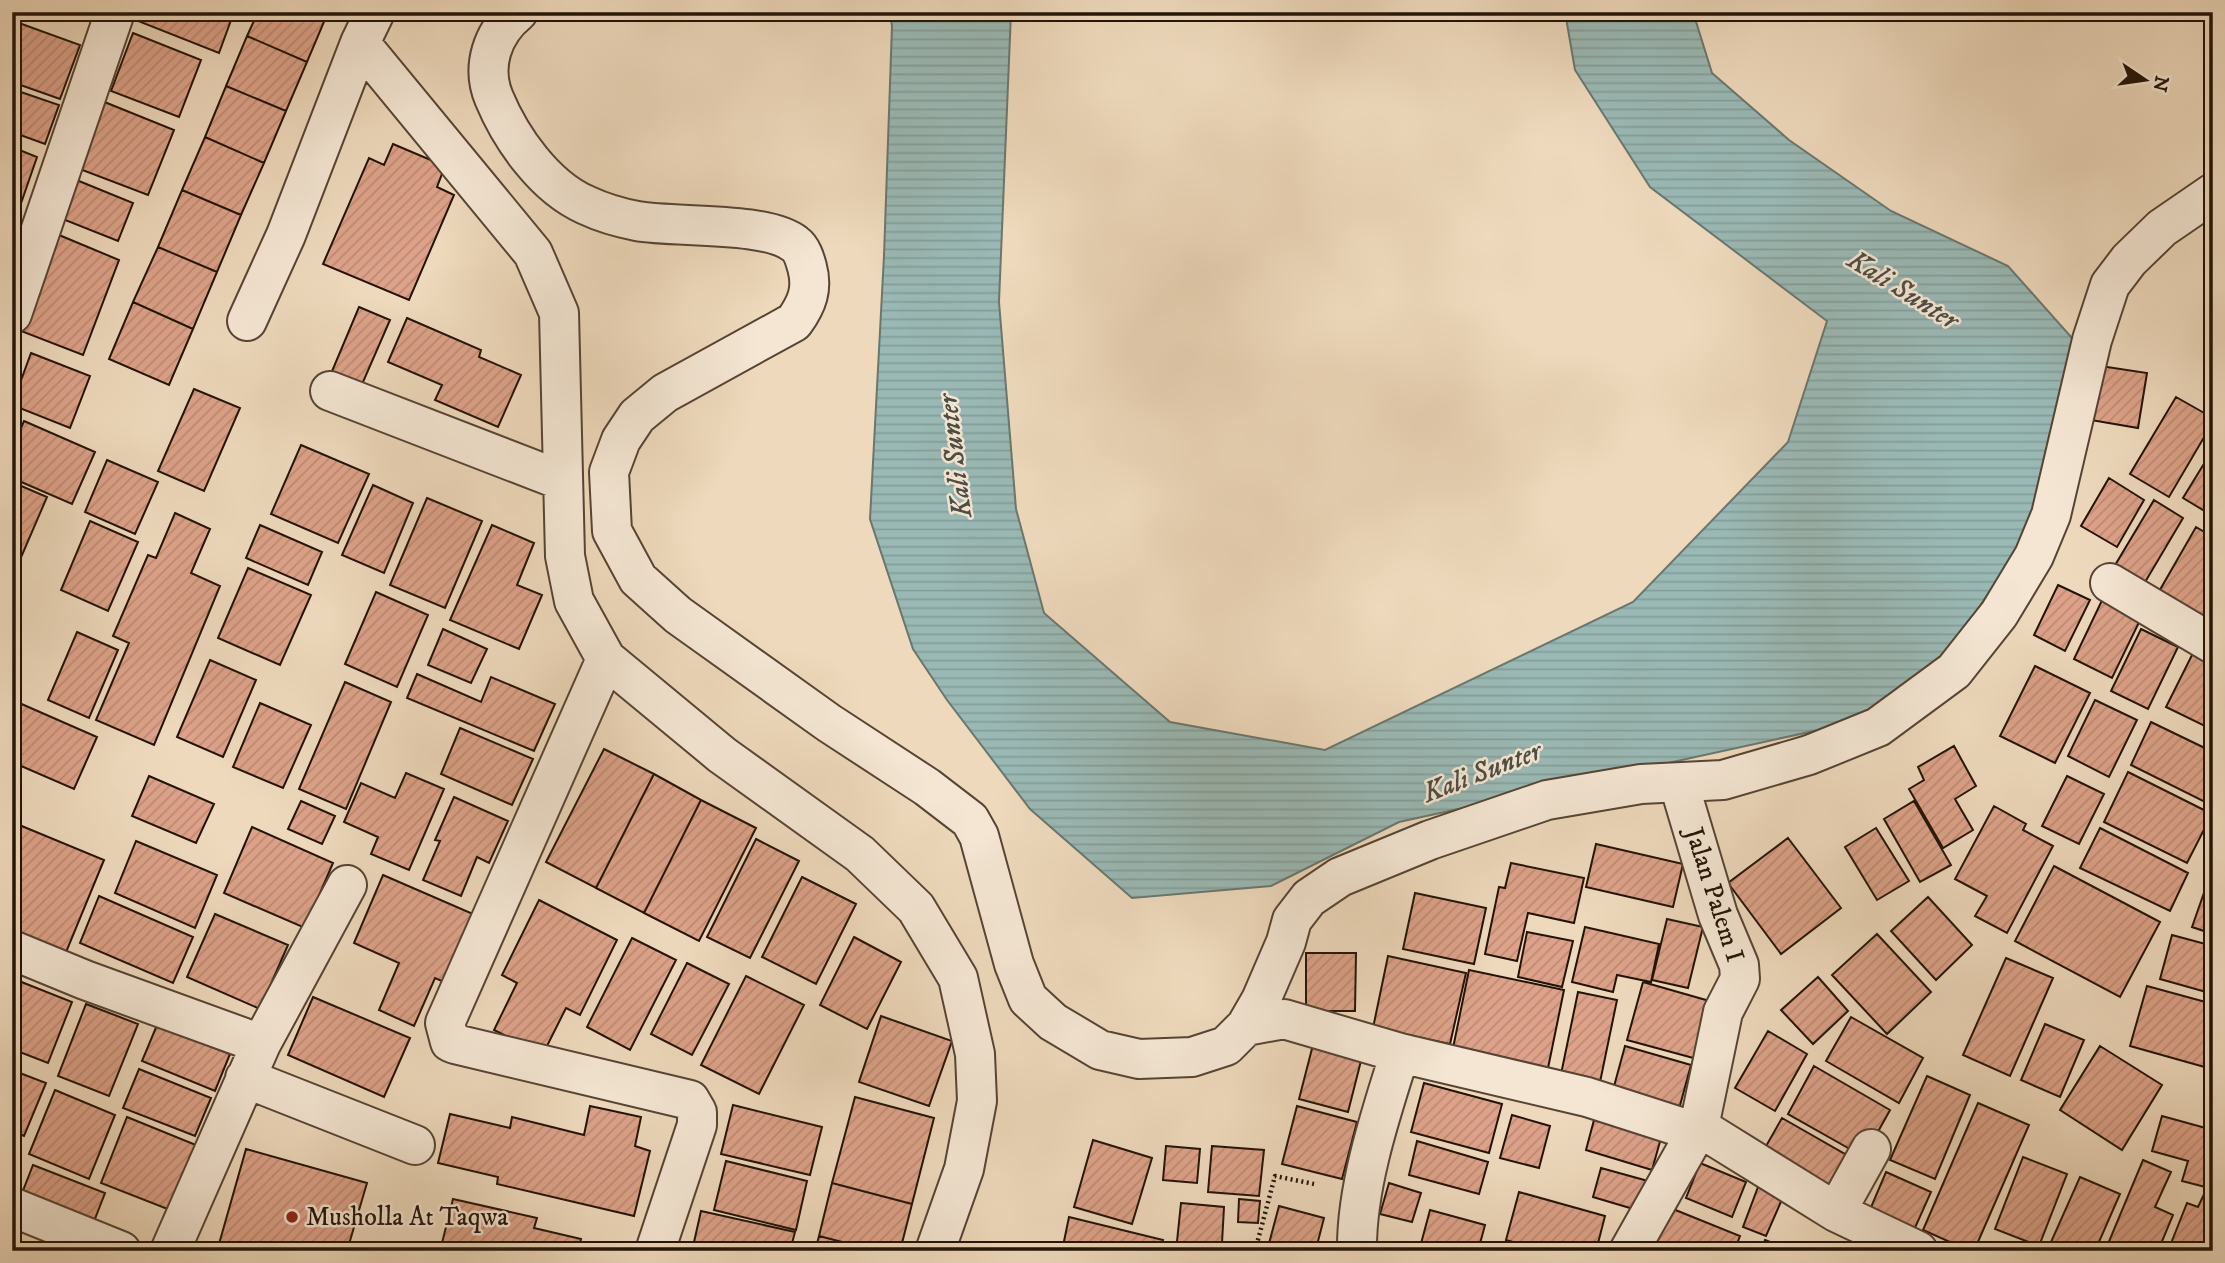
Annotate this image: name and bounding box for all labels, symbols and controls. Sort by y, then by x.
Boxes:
north arrow [2110,46,2180,116]
text: N [2147,73,2173,94]
water label: Kali Sunter [1840,242,1967,339]
water label: Kali Sunter [930,390,980,521]
water label: Kali Sunter [1417,733,1548,811]
street label: Jalan Palem I [1676,822,1751,966]
place label: Musholla At Taqwa [306,1201,508,1234]
marker: Musholla At Taqwa [284,1209,300,1225]

